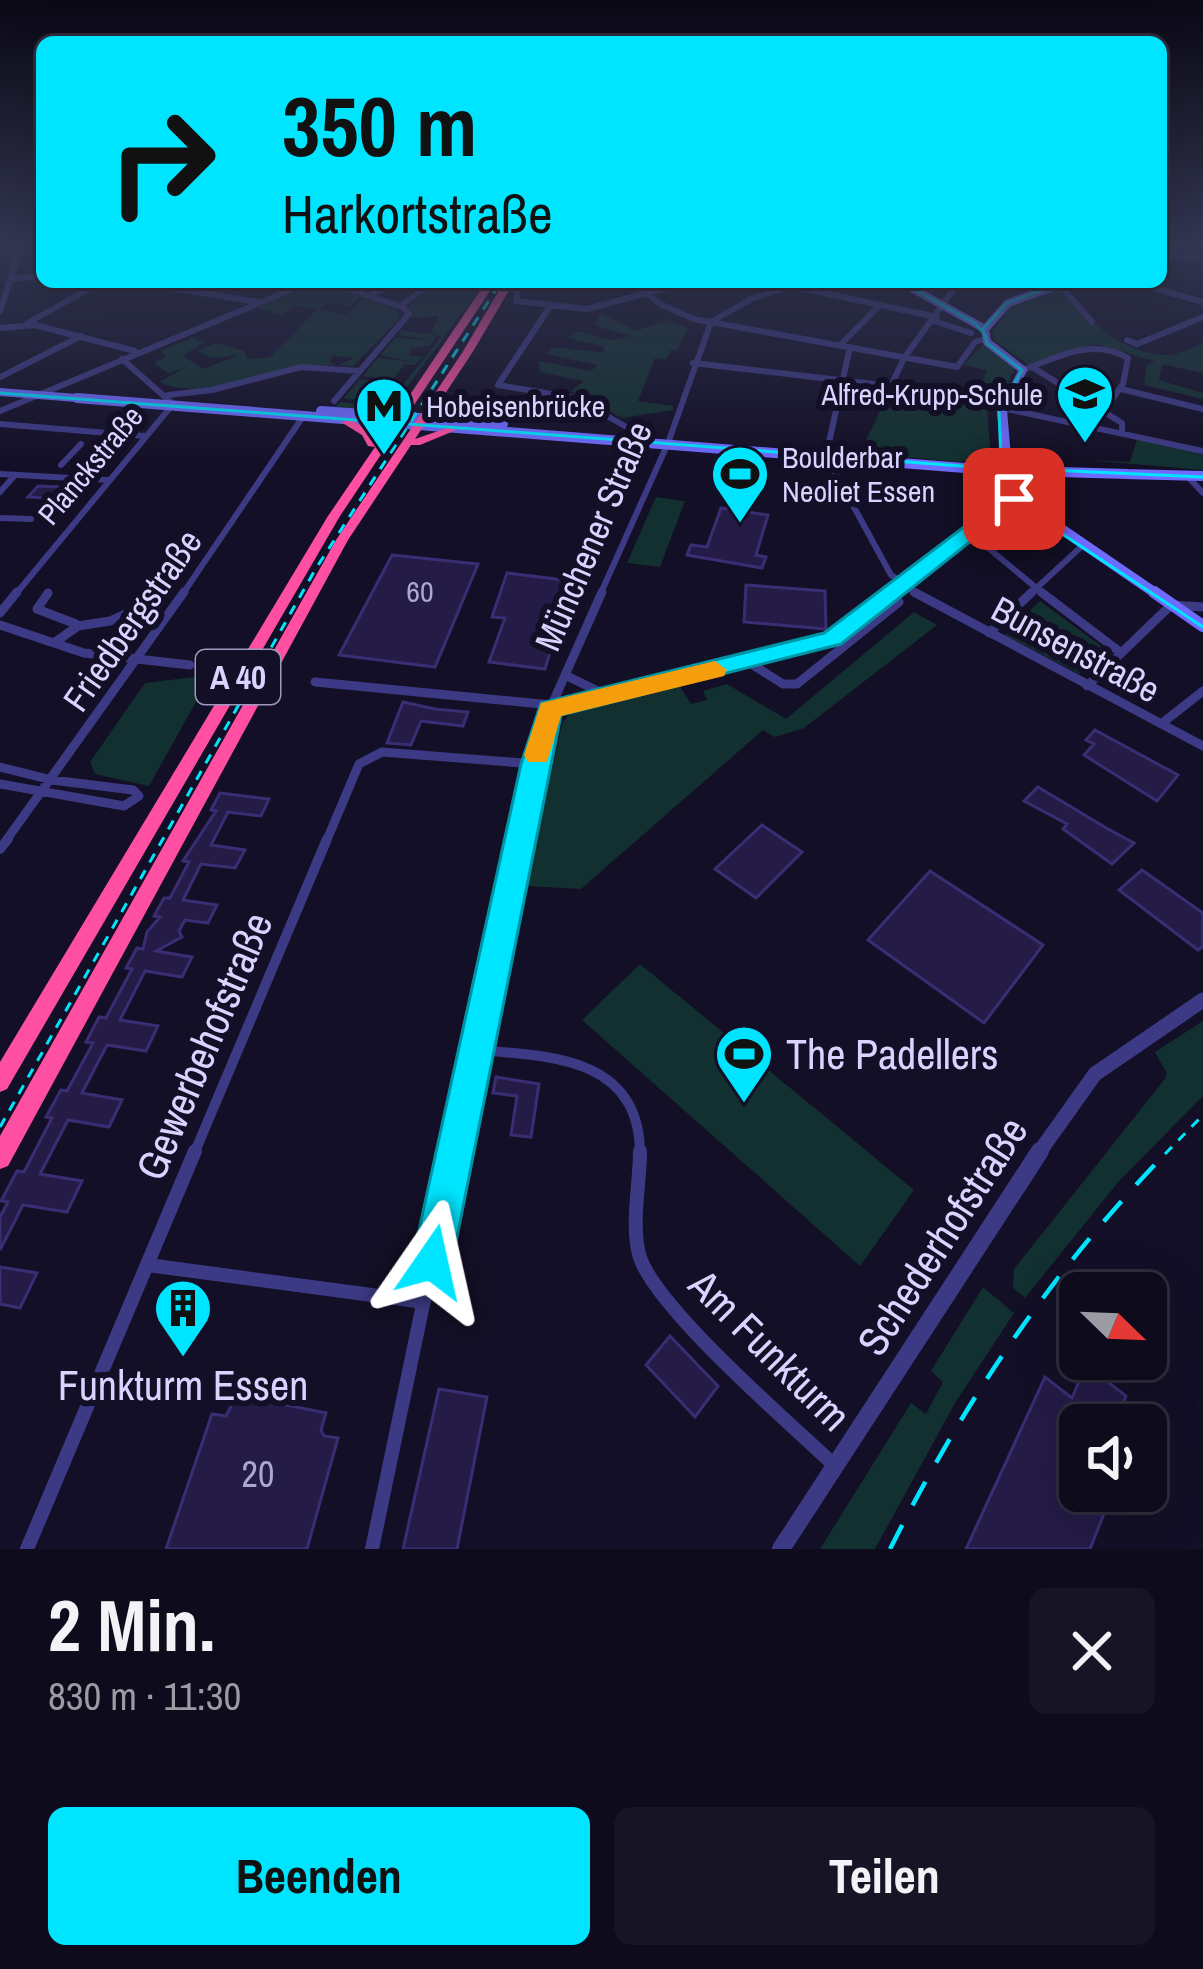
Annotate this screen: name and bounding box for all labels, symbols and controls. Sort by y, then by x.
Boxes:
text: 350 m [282,69,477,182]
icon: right [84,84,240,240]
text: Harkortstraße [282,177,553,250]
school or university icon: Alfred-Krupp-Schule [1054,363,1116,445]
place label: Alfred-Krupp-Schule [821,374,1043,414]
metro station icon: Hobeisenbrücke [353,375,415,457]
place label: Hobeisenbrücke [426,386,605,426]
street label: Planckstraße [29,397,151,533]
street label: Münchener Straße [523,414,663,658]
place label: Boulderbar Neoliet Essen [782,437,935,511]
sports icon: Boulderbar Neoliet Essen [709,443,771,525]
pin [963,448,1065,550]
icon: arrive [981,466,1047,532]
street label: Friedbergstraße [52,520,212,720]
house number: 60 [406,571,434,611]
street label: Bunsenstraße [984,585,1168,713]
road number: A 40 [196,650,280,704]
street label: Gewerbehofstraße [123,904,285,1188]
sports icon: The Padellers [713,1023,775,1105]
place label: The Padellers [786,1026,998,1082]
street label: Schederhofstraße [844,1106,1040,1366]
position arrow [369,1199,495,1325]
street label: Am Funkturm [676,1256,863,1443]
north arrow [1059,1272,1167,1380]
map controls [1059,1272,1167,1512]
building icon: Funkturm Essen [152,1277,214,1359]
place label: Funkturm Essen [58,1357,308,1413]
button: sound [1059,1404,1167,1512]
house number: 20 [242,1450,274,1498]
text: 2 Min. [48,1576,215,1673]
button: close [1029,1588,1155,1714]
text: 830 m · 11:30 [48,1670,241,1722]
button: Beenden [48,1807,590,1945]
button: Teilen [614,1807,1155,1945]

